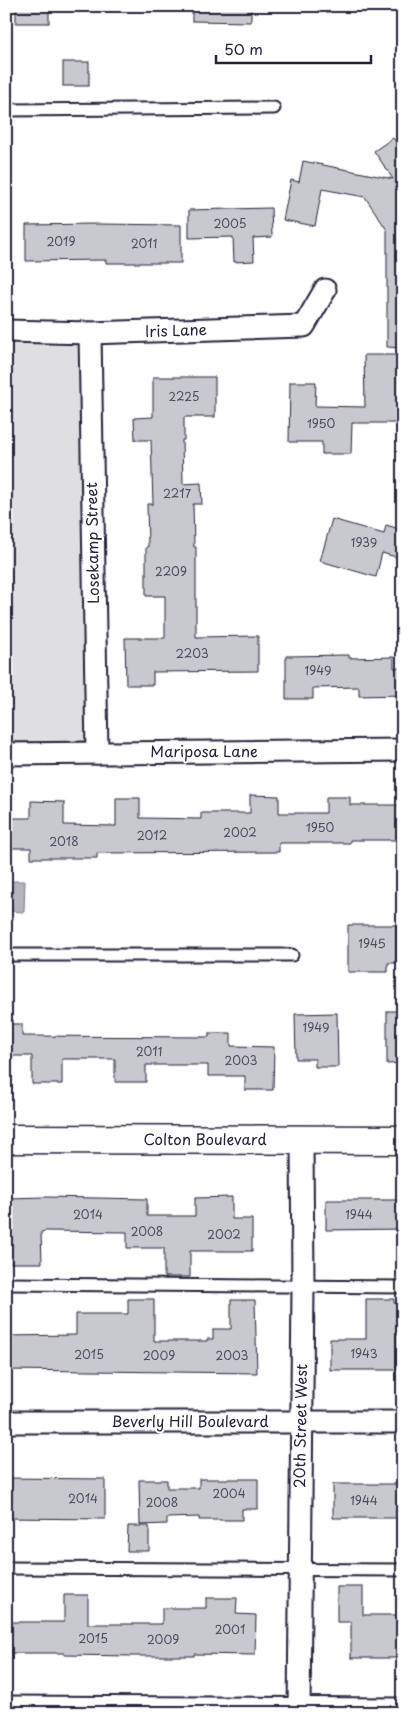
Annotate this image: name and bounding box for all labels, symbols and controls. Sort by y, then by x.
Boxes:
scale bar [216,32,372,64]
text: 50 m [224,37,263,60]
house number: 2005 [213,214,247,232]
house number: 2019 [46,232,76,250]
house number: 2011 [131,234,157,252]
street label: Iris Lane [145,317,207,342]
house number: 2225 [168,387,200,405]
house number: 1950 [307,414,336,432]
street label: Losekamp Street [79,482,104,604]
house number: 2217 [163,484,192,502]
house number: 1939 [351,533,377,551]
house number: 2209 [155,562,187,580]
house number: 2203 [175,644,209,662]
house number: 1949 [305,661,331,679]
street label: Mariposa Lane [150,739,258,762]
house number: 1950 [306,818,335,836]
house number: 2002 [223,823,257,841]
house number: 2012 [137,826,167,844]
house number: 2018 [49,832,79,850]
house number: 1945 [358,934,386,952]
house number: 1949 [303,1018,329,1036]
house number: 2011 [136,1042,162,1060]
house number: 2003 [225,1051,258,1069]
street label: Colton Boulevard [143,1127,267,1150]
house number: 2014 [73,1205,103,1223]
house number: 1944 [345,1205,373,1223]
house number: 2008 [131,1222,163,1240]
house number: 2002 [207,1225,241,1243]
house number: 1943 [350,1344,378,1362]
house number: 2015 [74,1345,104,1363]
house number: 2009 [143,1346,175,1364]
house number: 2003 [216,1346,249,1364]
street label: 20th Street West [287,1364,312,1488]
street label: Beverly Hill Boulevard [111,1409,269,1432]
house number: 2004 [212,1484,246,1502]
house number: 2014 [68,1489,98,1507]
house number: 1944 [350,1491,378,1509]
house number: 2008 [146,1493,178,1511]
house number: 2001 [215,1620,245,1638]
house number: 2015 [78,1629,108,1647]
house number: 2009 [147,1630,179,1648]

